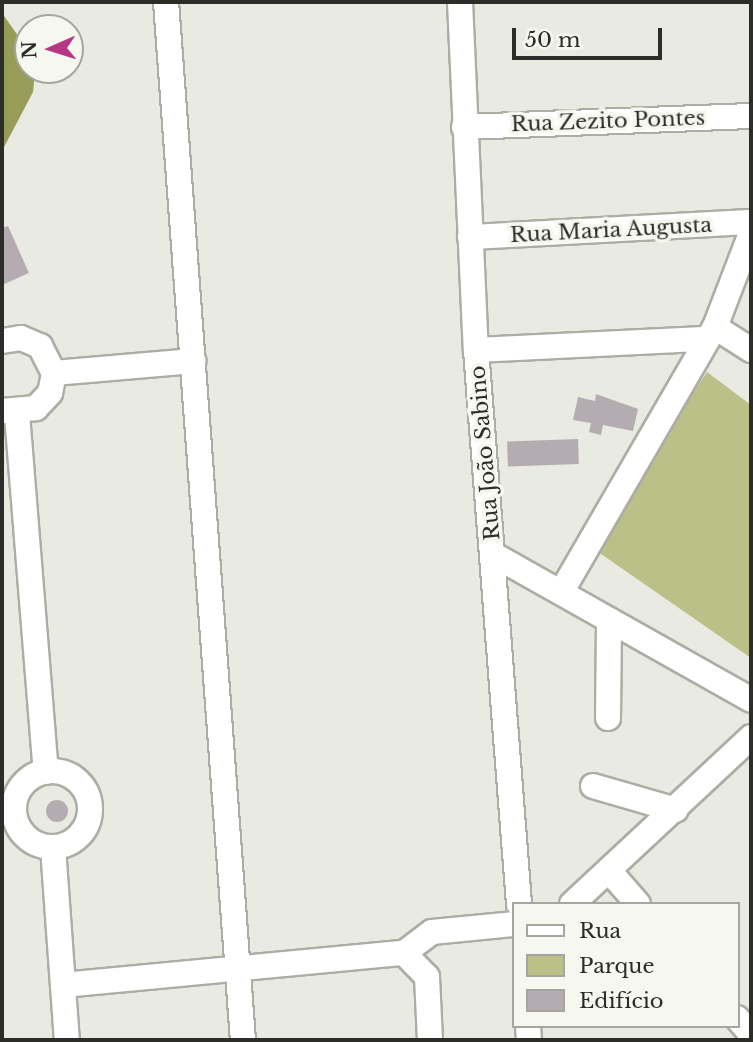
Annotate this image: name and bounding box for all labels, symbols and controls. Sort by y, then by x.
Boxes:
north arrow [14,14,84,84]
scale bar [515,14,666,58]
text: 50 m [525,27,580,53]
text: N [18,40,41,60]
street label: Rua Zezito Pontes [510,105,706,137]
street label: Rua Maria Augusta [509,212,713,248]
street label: Rua João Sabino [465,365,505,541]
legend [512,902,739,1028]
text: Rua [579,918,621,944]
text: Parque [579,953,654,979]
text: Edifício [579,988,664,1014]

